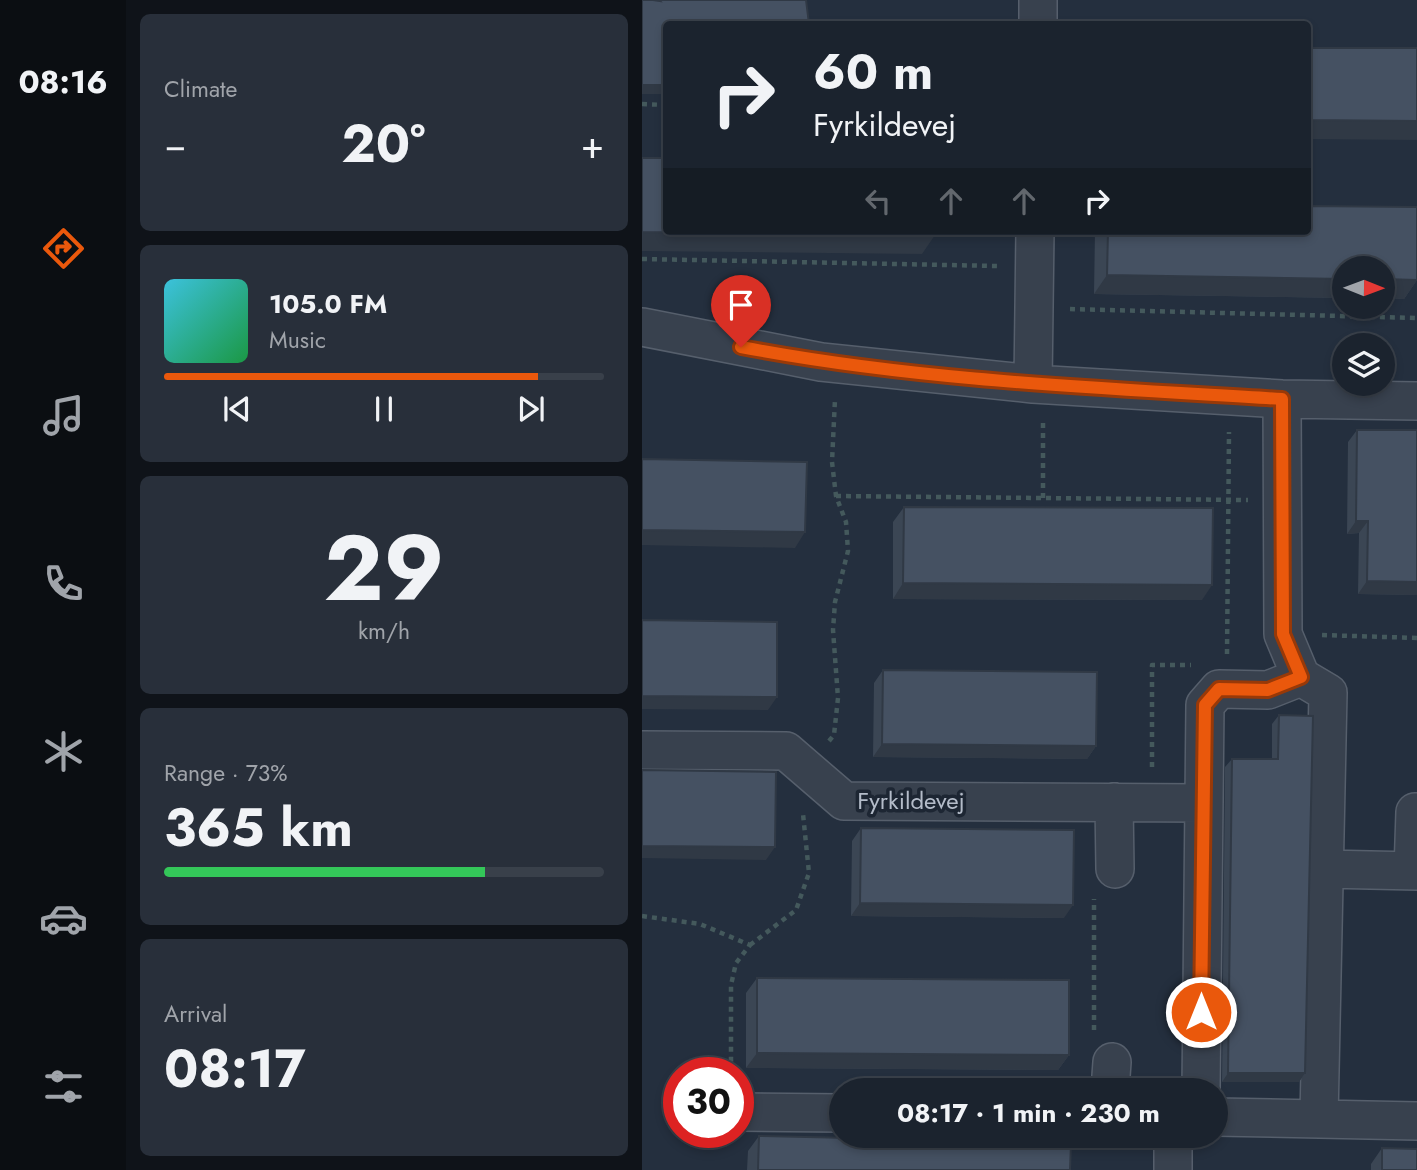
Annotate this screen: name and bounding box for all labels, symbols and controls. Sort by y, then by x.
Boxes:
text: 60 m [813,37,933,107]
icon: right [698,49,789,140]
text: 08:16 [18,59,108,105]
text: Climate [164,72,237,106]
text: Fyrkildevej [813,102,956,148]
text: 20° [342,106,426,182]
text: − [164,117,186,172]
text: + [581,117,604,172]
icon: left [859,182,897,220]
icon: ahead [932,182,970,220]
icon: ahead [1005,182,1043,220]
icon: right [1078,182,1116,220]
icon: directions [39,224,88,273]
north arrow [1332,256,1394,318]
map controls [1332,256,1395,396]
pin [711,275,771,347]
text: 105.0 FM [269,285,387,323]
icon: arrive [722,286,760,324]
text: Music [269,323,326,357]
button: layers [1332,333,1395,396]
icon: previous [218,390,256,428]
icon: pause [365,390,403,428]
icon: next [512,390,550,428]
icon: music [39,391,88,440]
text: 29 [324,503,444,634]
icon: phone [39,559,88,608]
text: km/h [358,614,410,648]
icon: climate [39,727,88,776]
text: Range · 73% [164,756,288,790]
street label: Fyrkildevej [857,783,965,818]
text: 365 km [164,790,353,866]
icon: car [39,894,88,943]
position arrow [1164,975,1238,1049]
text: Arrival [164,997,227,1031]
text: 08:17 [164,1031,306,1107]
speed limit sign: 30 [663,1057,754,1148]
icon: filters [39,1062,88,1111]
text: 08:17 · 1 min · 230 m [897,1094,1160,1132]

